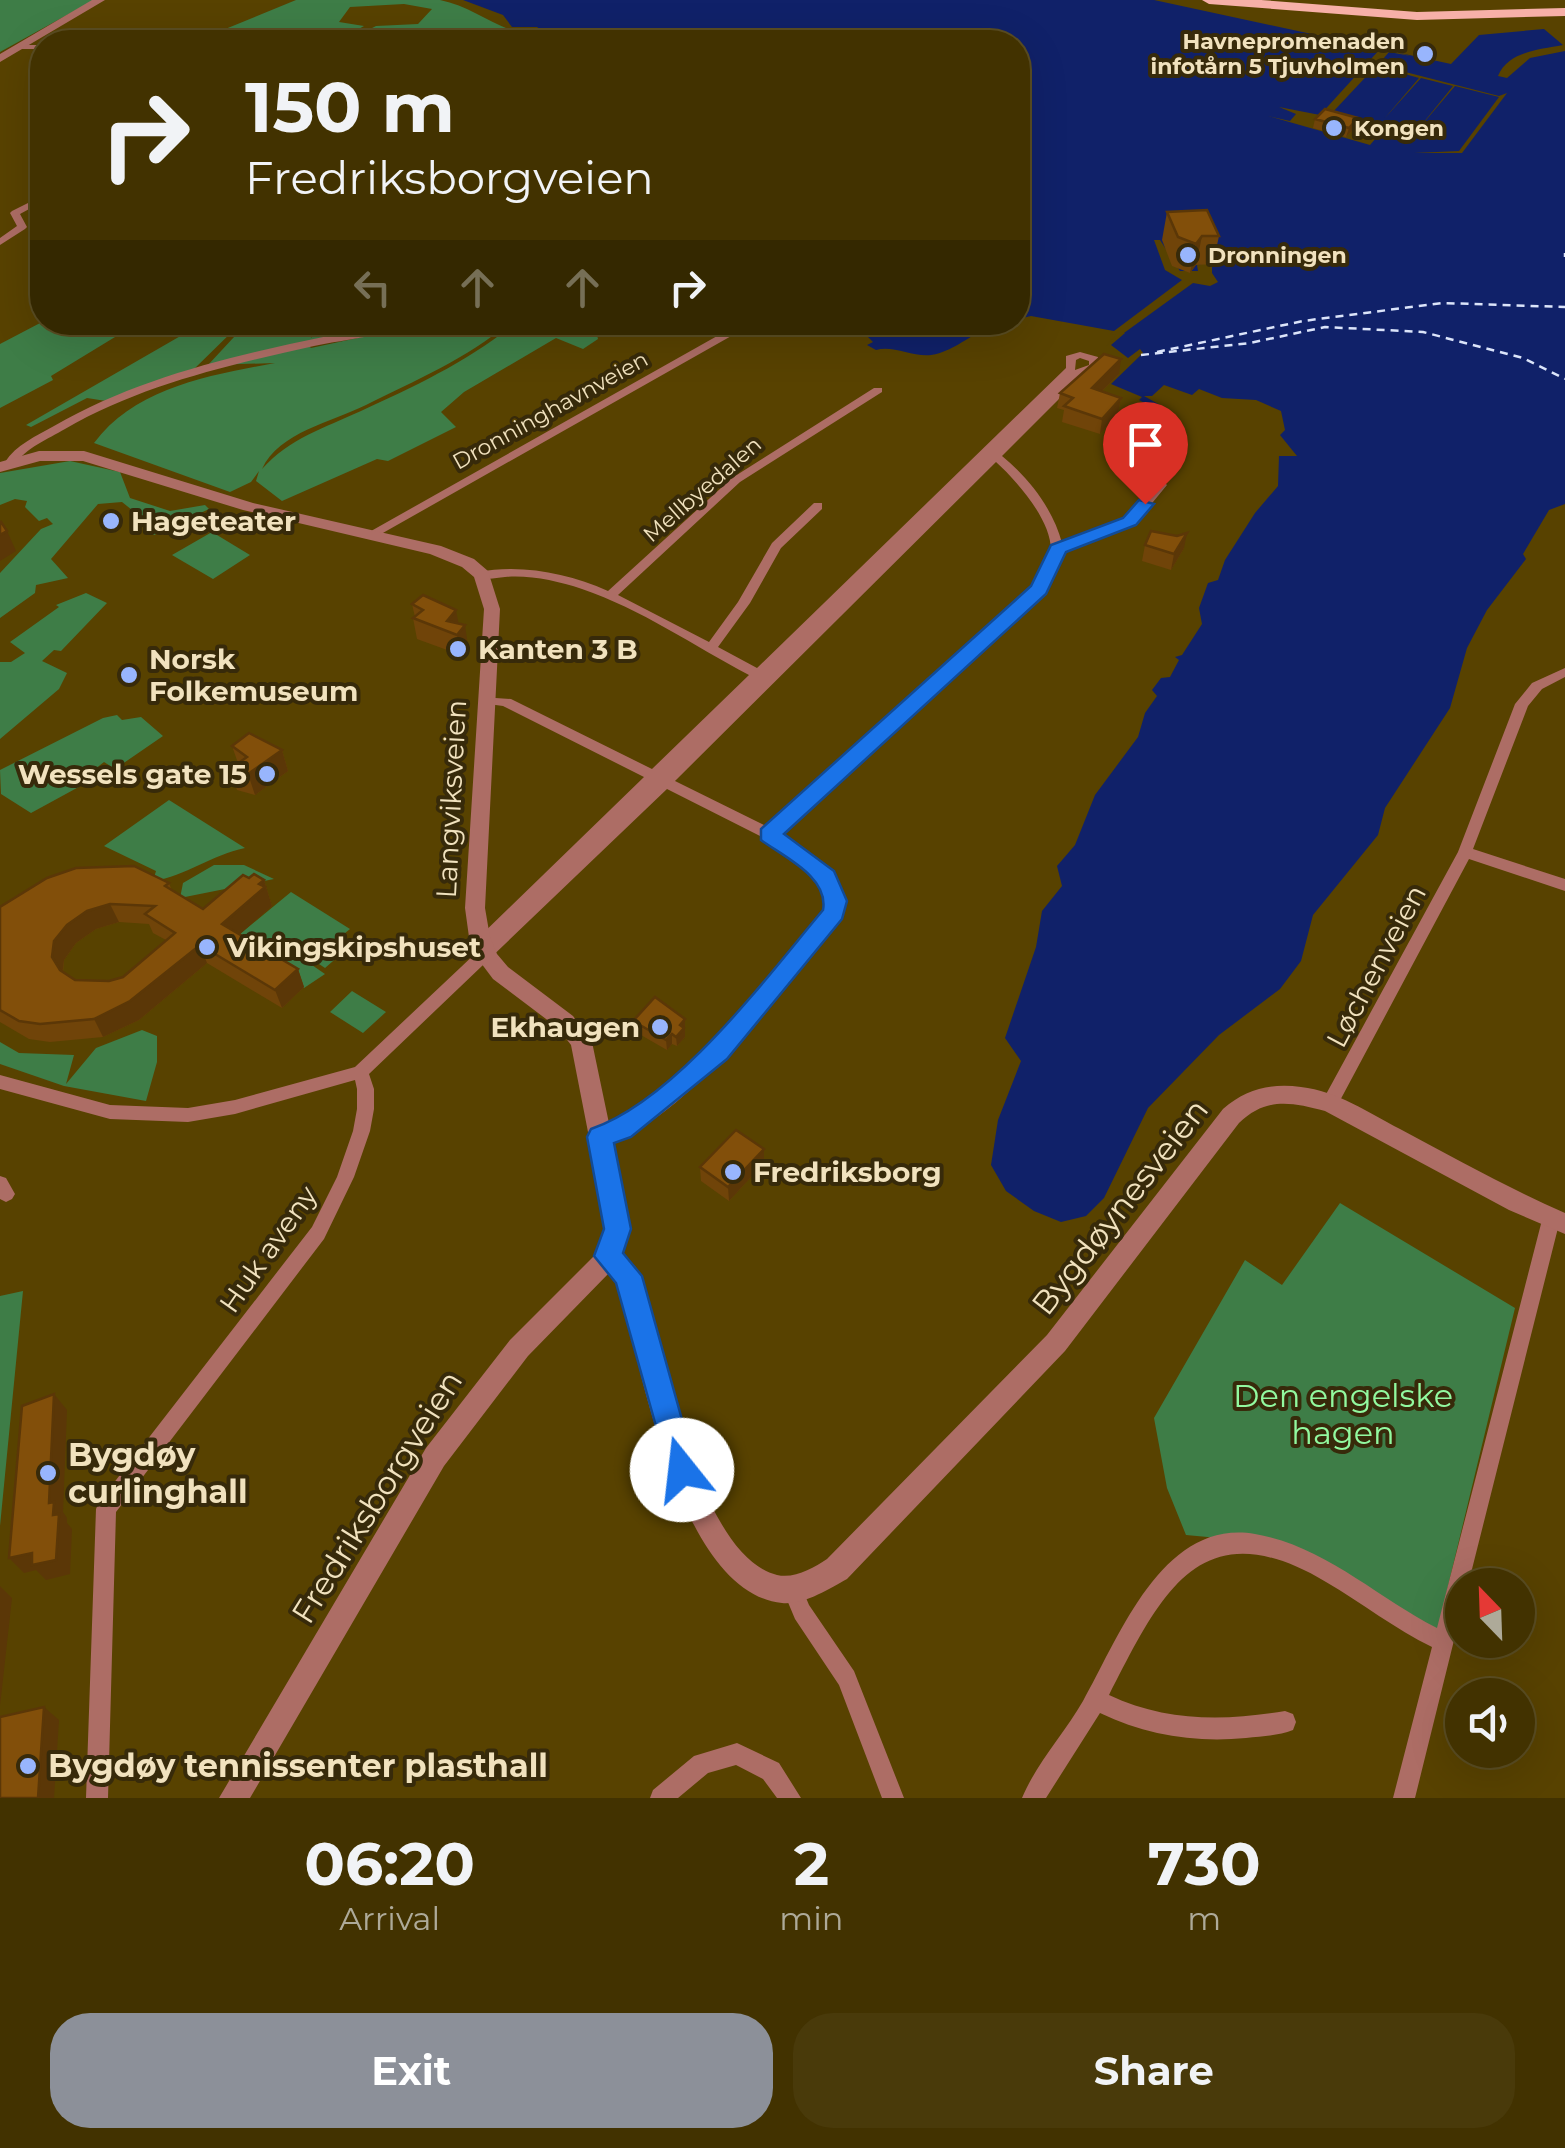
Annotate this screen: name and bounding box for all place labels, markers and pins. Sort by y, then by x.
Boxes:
place label: Havnepromenaden infotårn 5 Tjuvholmen [1151,28,1405,80]
marker: Havnepromenaden infotårn 5 Tjuvholmen [1414,43,1436,65]
place label: Kongen [1354,115,1444,142]
marker: Kongen [1323,117,1345,139]
place label: Dronningen [1208,242,1347,269]
marker: Dronningen [1177,244,1199,266]
pin [1103,402,1188,505]
place label: Hageteater [131,504,296,538]
marker: Hageteater [100,510,122,532]
place label: Kanten 3 B [478,632,638,666]
marker: Kanten 3 B [447,638,469,660]
place label: Norsk Folkemuseum [149,642,358,708]
marker: Norsk Folkemuseum [118,664,140,686]
place label: Wessels gate 15 [18,757,247,791]
marker: Wessels gate 15 [256,763,278,785]
place label: Vikingskipshuset [226,930,481,964]
marker: Vikingskipshuset [196,936,218,958]
place label: Ekhaugen [490,1010,640,1044]
marker: Ekhaugen [649,1016,671,1038]
place label: Fredriksborg [753,1155,942,1189]
marker: Fredriksborg [722,1161,744,1183]
place label: Bygdøy curlinghall [68,1435,248,1511]
marker: Bygdøy curlinghall [37,1462,59,1484]
place label: Bygdøy tennissenter plasthall [48,1746,548,1785]
marker: Bygdøy tennissenter plasthall [17,1755,39,1777]

